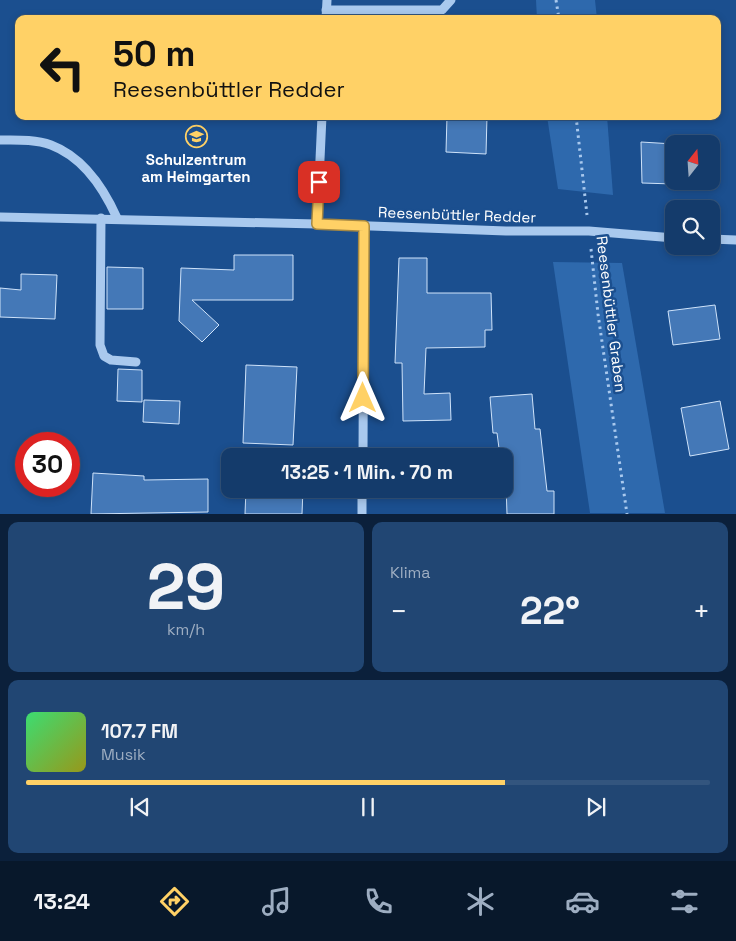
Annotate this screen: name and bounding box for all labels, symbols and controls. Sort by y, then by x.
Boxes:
text: 50 m [113,32,195,76]
icon: left [30,35,95,100]
text: Reesenbüttler Redder [113,75,345,103]
school or university icon: Schulzentrum am Heimgarten [184,125,208,149]
north arrow [665,135,720,190]
map controls [665,135,720,255]
place label: Schulzentrum am Heimgarten [141,150,251,186]
pin [298,161,340,203]
icon: arrive [305,168,333,196]
button: search [665,200,720,255]
street label: Reesenbüttler Redder [378,202,537,227]
street label: Reesenbüttler Graben [592,235,631,393]
position arrow [336,371,388,423]
speed limit sign: 30 [15,432,80,497]
text: 13:25 · 1 Min. · 70 m [281,460,453,485]
text: 29 [147,545,225,628]
text: Klima [390,562,431,583]
text: 22° [520,587,580,635]
text: − [390,593,407,629]
text: + [693,593,710,629]
text: km/h [167,619,205,640]
text: 107.7 FM [101,719,178,744]
text: Musik [101,744,146,765]
icon: previous [126,793,154,821]
icon: pause [354,793,382,821]
icon: next [582,793,610,821]
icon: directions [157,884,192,919]
icon: music [259,884,294,919]
icon: phone [361,884,396,919]
icon: climate [463,884,498,919]
icon: car [565,884,600,919]
icon: filters [667,884,702,919]
text: 13:24 [34,887,90,915]

